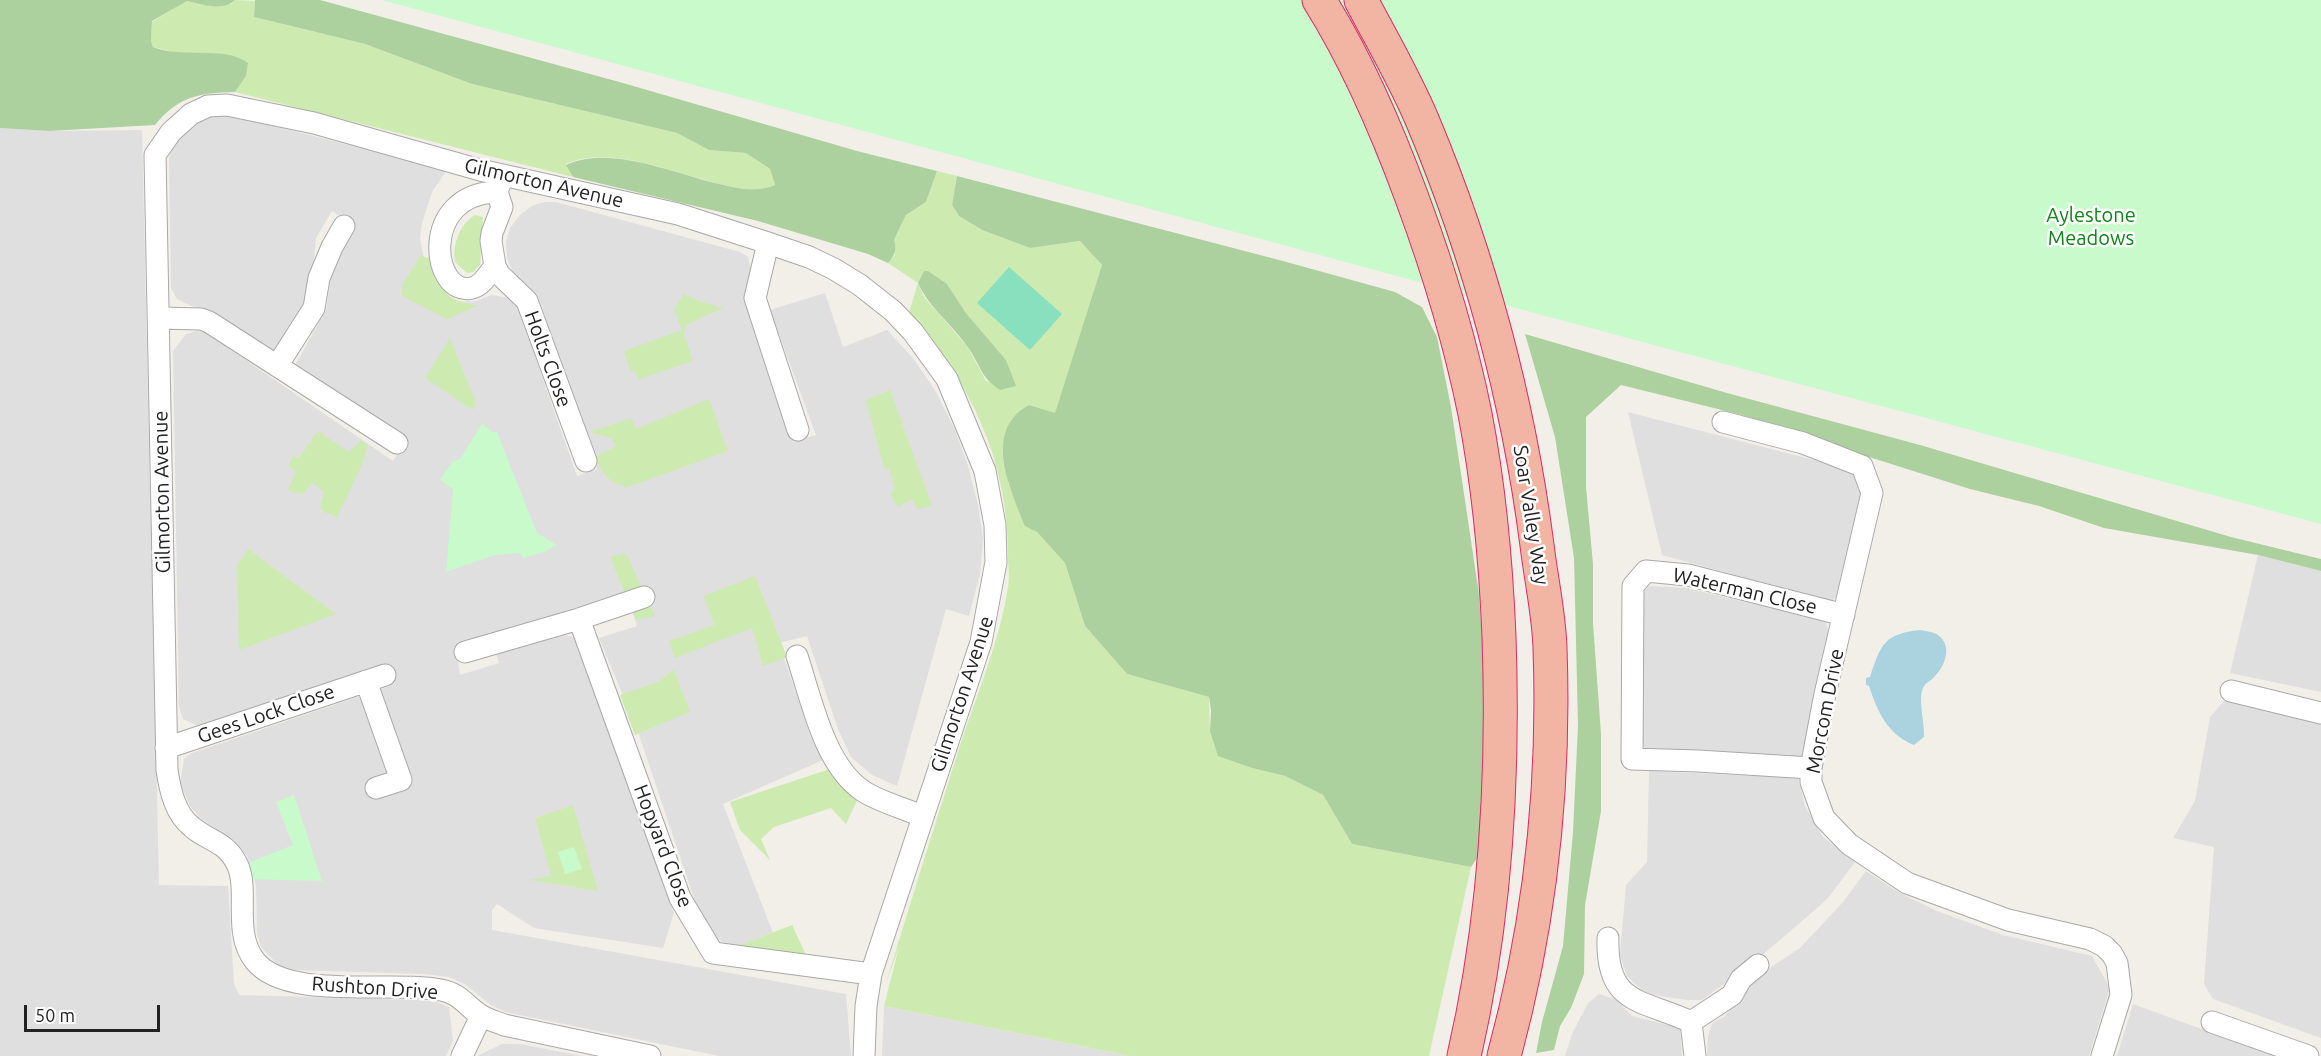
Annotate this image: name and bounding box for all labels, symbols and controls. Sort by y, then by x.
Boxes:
street label: Gilmorton Avenue [462,153,626,213]
park label: Aylestone Meadows [2046,203,2136,250]
street label: Holts Close [519,307,577,411]
street label: Gilmorton Avenue [149,410,175,574]
street label: Soar Valley Way [1508,443,1554,587]
street label: Waterman Close [1671,563,1819,619]
street label: Gilmorton Avenue [925,613,999,775]
street label: Morcom Drive [1801,647,1849,775]
street label: Gees Lock Close [194,679,338,749]
street label: Hopyard Close [629,781,697,911]
street label: Rushton Drive [311,972,439,1004]
scale bar [27,993,164,1031]
text: 50 m [35,1005,75,1025]

